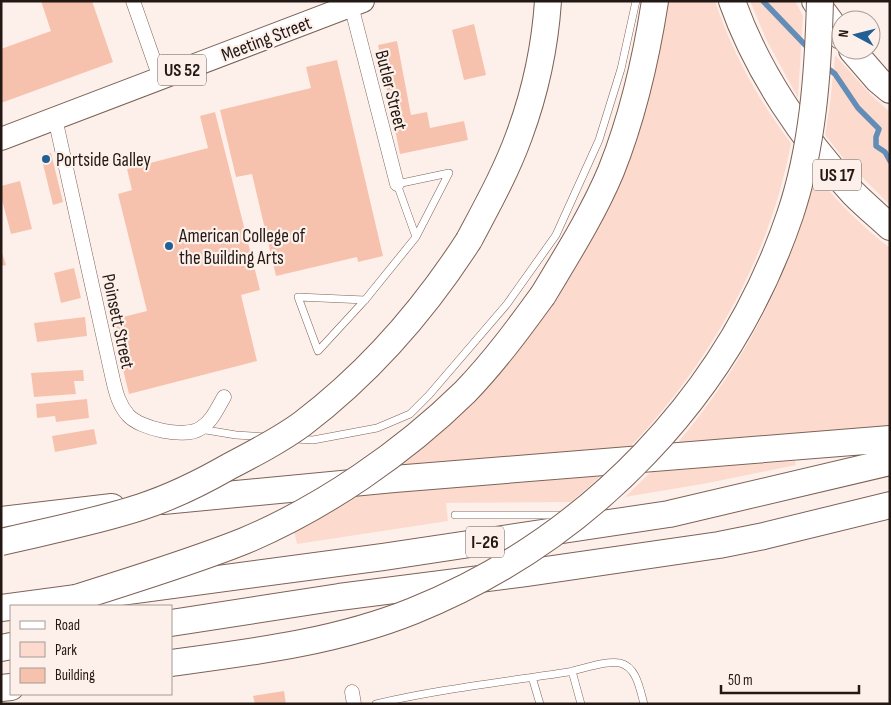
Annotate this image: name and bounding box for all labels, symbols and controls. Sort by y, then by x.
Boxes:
north arrow [831,10,881,60]
street label: Meeting Street [218,12,315,67]
text: N [835,29,852,38]
street label: Butler Street [369,48,412,133]
road number: US 52 [158,54,206,86]
place label: Portside Galley [56,149,151,172]
marker: Portside Galley [40,153,52,165]
road number: US 17 [813,160,861,190]
place label: American College of the Building Arts [178,225,306,270]
marker: American College of the Building Arts [163,240,175,252]
street label: Poinsett Street [96,272,139,371]
road number: I-26 [466,526,504,558]
legend [10,605,172,695]
text: Road [55,616,80,635]
text: Park [55,641,77,660]
scale bar [721,662,858,694]
text: Building [55,666,95,685]
text: 50 m [728,671,753,690]

